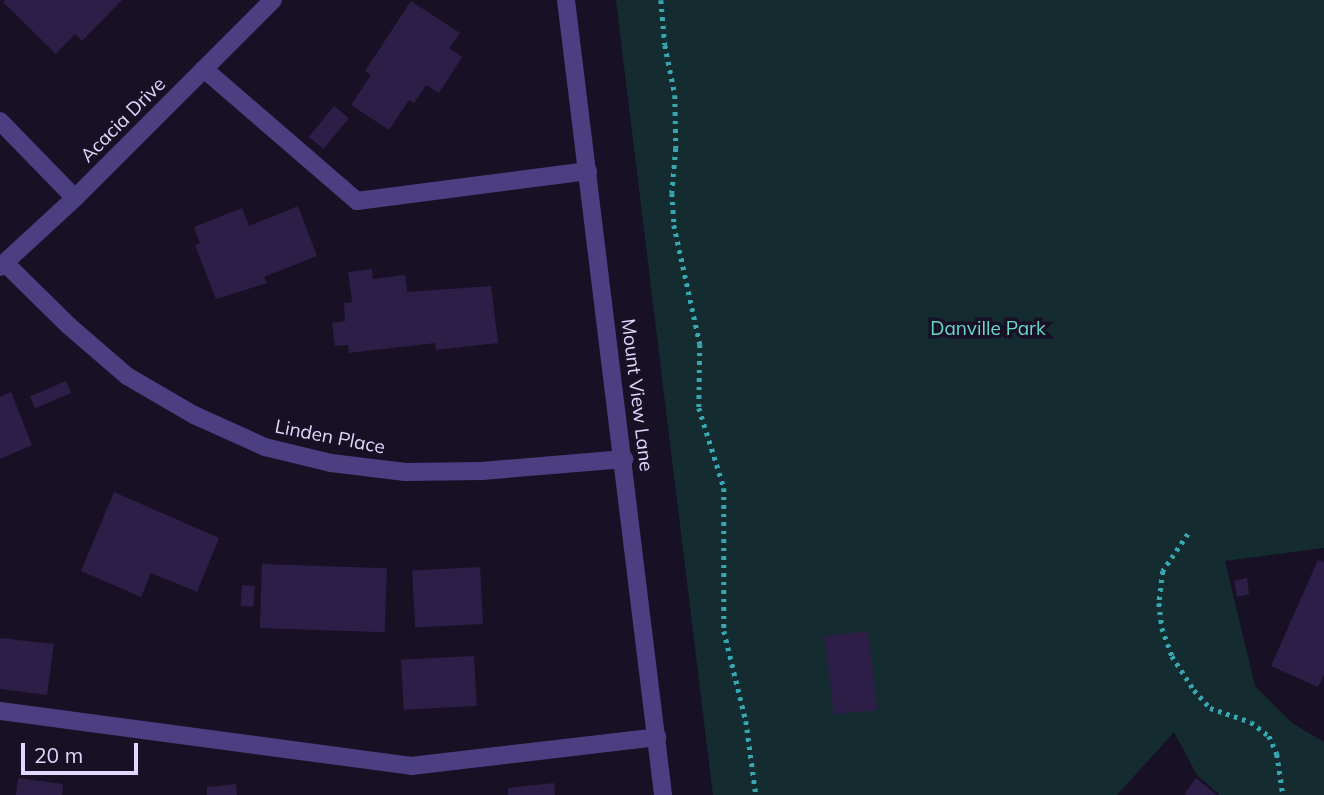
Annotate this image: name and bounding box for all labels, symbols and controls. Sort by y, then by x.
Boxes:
street label: Acacia Drive [76,73,170,167]
street label: Mount View Lane [616,317,658,473]
park label: Danville Park [930,318,1046,340]
street label: Linden Place [273,415,387,459]
scale bar [24,728,142,772]
text: 20 m [34,742,83,768]

